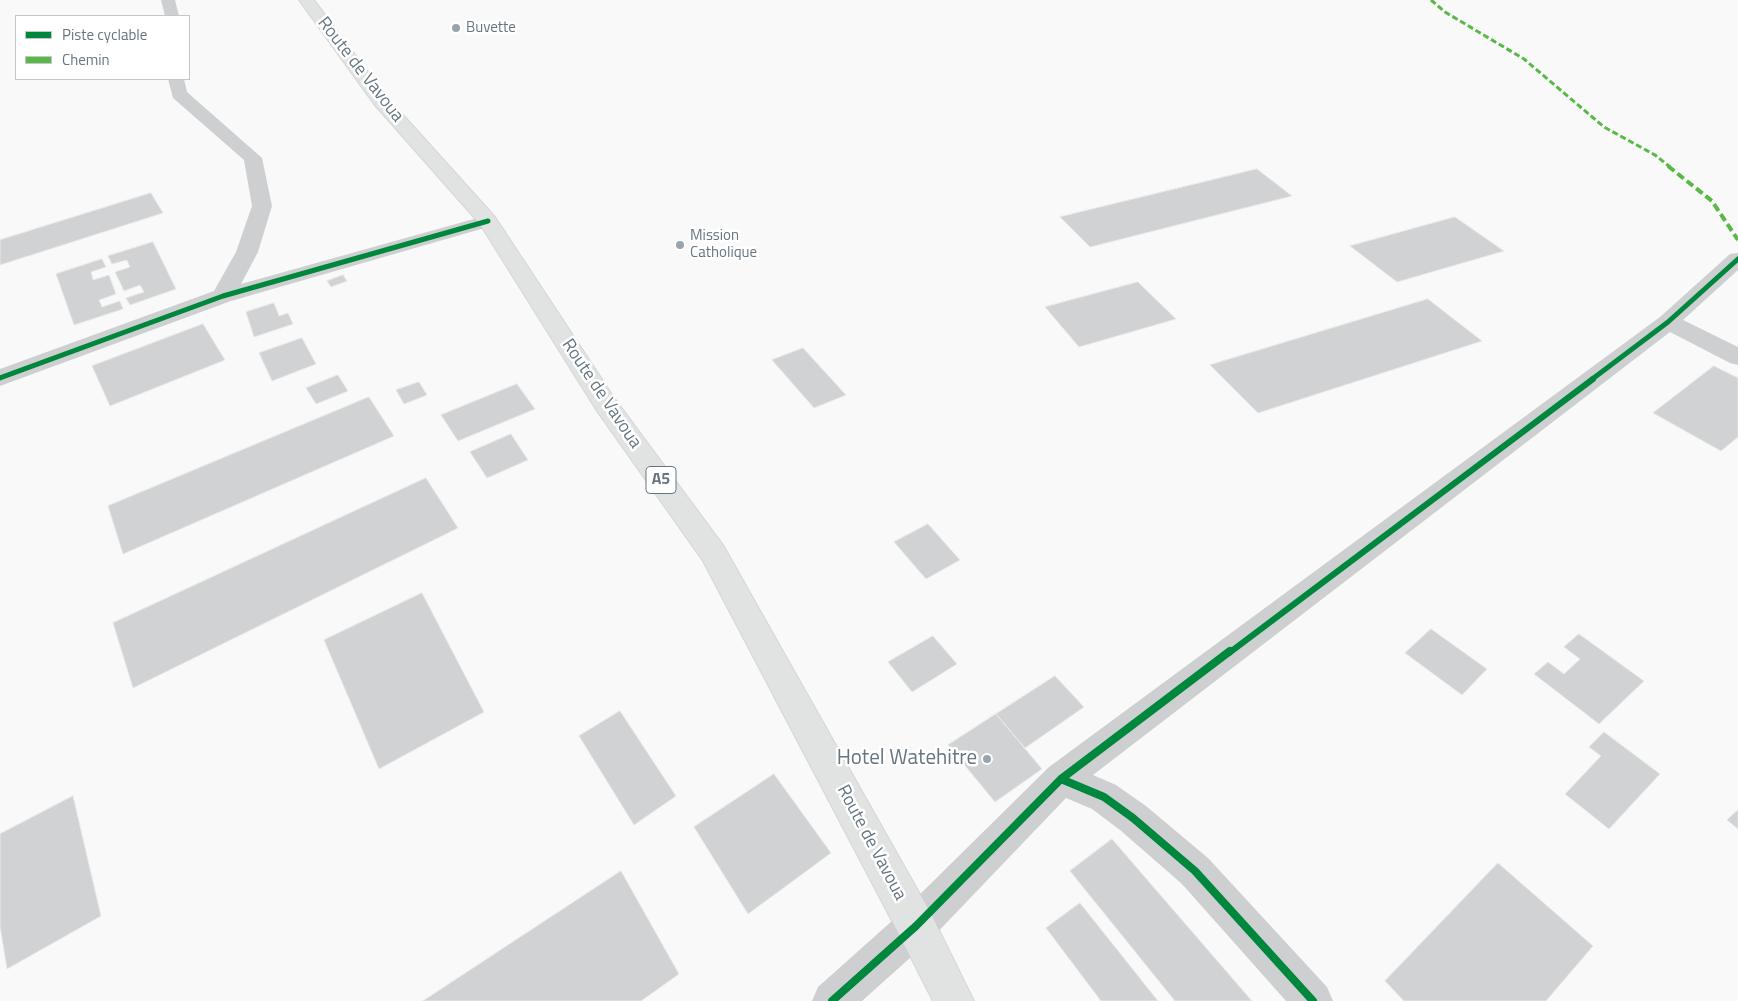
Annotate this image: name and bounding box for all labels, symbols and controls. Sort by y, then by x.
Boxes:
street label: Route de Vavoua [312,13,408,127]
legend [15,15,190,80]
place label: Buvette [466,19,516,37]
marker: Buvette [450,22,462,34]
text: Piste cyclable [62,23,147,46]
text: Chemin [62,48,110,71]
place label: Mission Catholique [690,227,757,262]
marker: Mission Catholique [674,239,686,251]
street label: Route de Vavoua [556,335,646,453]
road number: A5 [646,466,676,494]
place label: Hotel Watehitre [837,746,977,772]
marker: Hotel Watehitre [981,753,993,765]
street label: Route de Vavoua [832,782,910,904]

